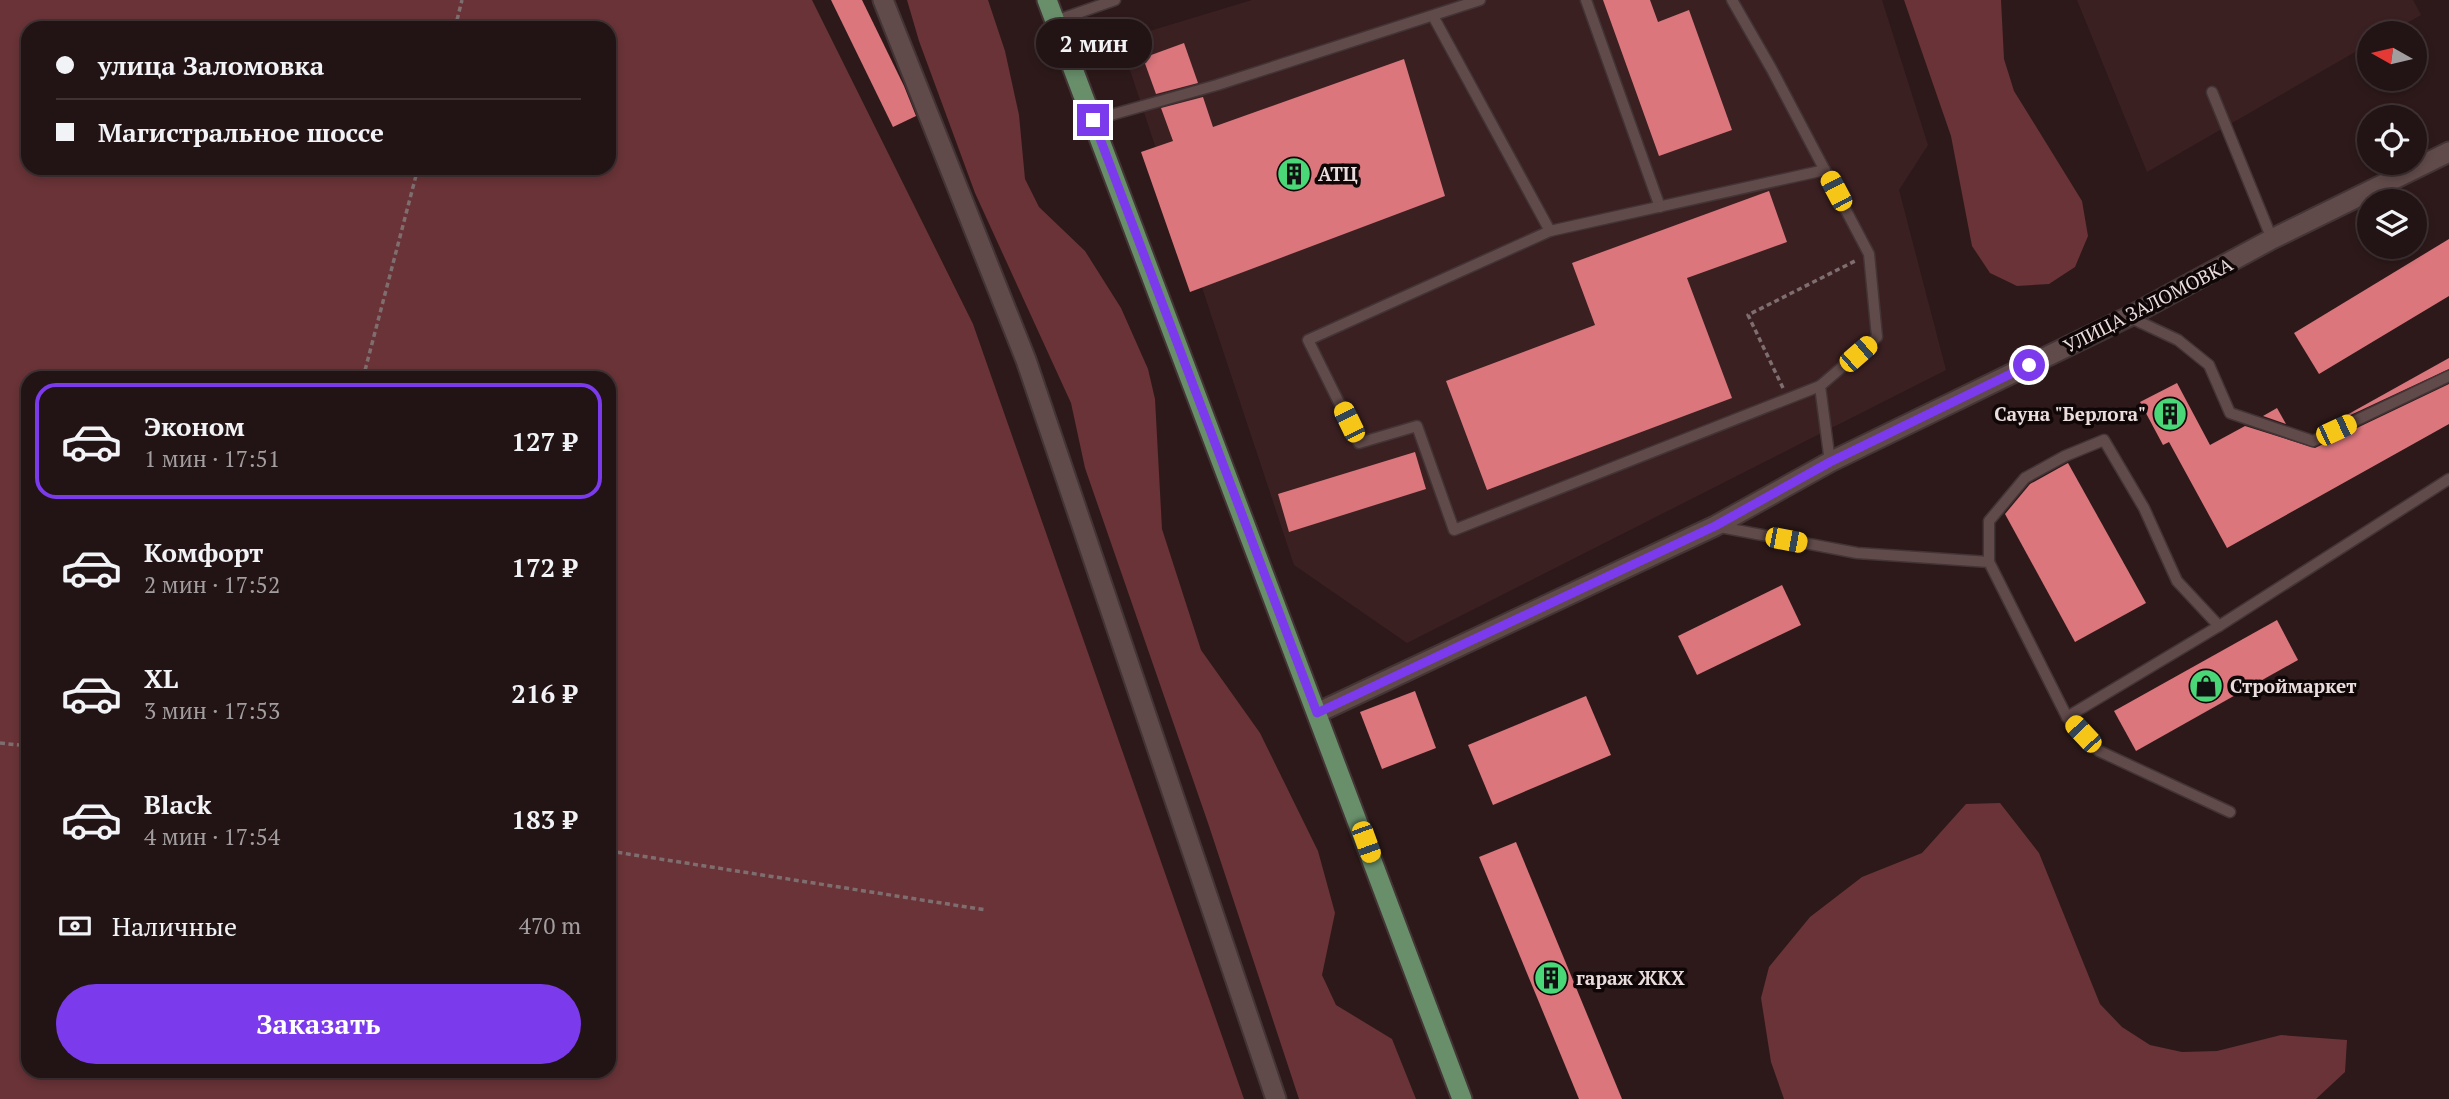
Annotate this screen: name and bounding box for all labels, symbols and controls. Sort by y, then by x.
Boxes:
callout: 2 мин [1035,18,1151,68]
north arrow [2357,21,2427,91]
map controls [2357,21,2427,259]
text: 2 мин [1060,28,1128,59]
text: улица Заломовка [98,48,324,82]
route end [1077,104,1109,136]
button: locate [2357,105,2427,175]
text: Магистральное шоссе [98,115,384,149]
building icon: АТЦ [1275,155,1313,193]
place label: АТЦ [1318,161,1358,186]
car [1817,168,1856,214]
button: layers [2357,189,2427,259]
street label: УЛИЦА ЗАЛОМОВКА [2059,251,2237,358]
car [1836,332,1881,376]
route start [2013,349,2045,381]
building icon: Сауна "Берлога" [2151,395,2189,433]
car [1331,399,1368,445]
place label: Сауна "Берлога" [1994,401,2146,426]
text: Эконом [144,409,245,443]
icon: car [60,410,123,473]
car [2313,412,2360,448]
text: 127 ₽ [511,424,577,458]
text: 1 мин · 17:51 [144,443,280,474]
car [1764,526,1809,554]
text: Комфорт [144,535,263,569]
icon: car [60,536,123,599]
text: 172 ₽ [511,550,577,584]
text: 2 мин · 17:52 [144,569,280,600]
text: XL [144,661,178,695]
icon: car [60,662,123,725]
shop icon: Строймаркет [2187,667,2225,705]
place label: Строймаркет [2230,673,2357,698]
text: 216 ₽ [511,676,577,710]
text: 3 мин · 17:53 [144,695,280,726]
car [2061,711,2106,757]
text: Black [144,787,212,821]
icon: car [60,788,123,851]
text: 183 ₽ [511,802,577,836]
car [1349,819,1384,865]
text: 4 мин · 17:54 [144,821,280,852]
icon: cash [56,907,94,945]
text: Наличные [112,909,237,943]
text: 470 m [519,910,581,941]
building icon: гараж ЖКХ [1532,959,1570,997]
place label: гараж ЖКХ [1576,965,1685,990]
button: Заказать [56,984,581,1064]

